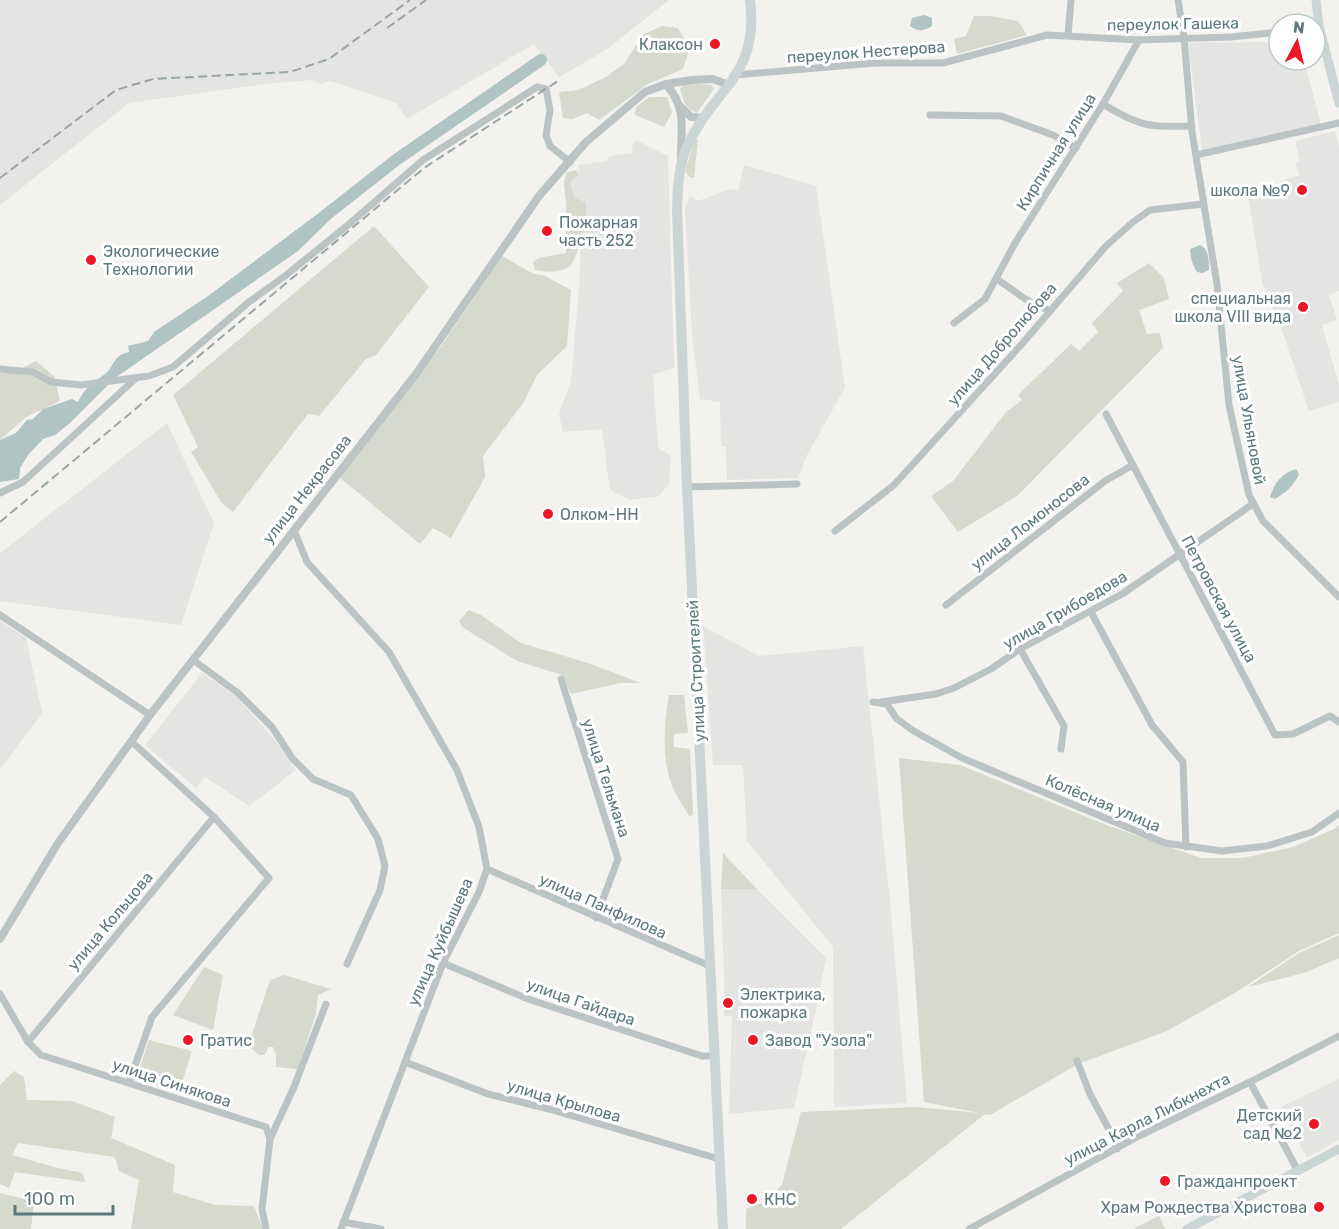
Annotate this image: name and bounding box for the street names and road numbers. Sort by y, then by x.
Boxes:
street label: переулок Гашека [1107,13,1239,35]
street label: переулок Нестерова [786,37,946,67]
street label: Кирпичная улица [1012,90,1100,214]
street label: улица Добролюбова [943,279,1061,409]
street label: улица Ульяновой [1228,354,1270,486]
street label: улица Некрасова [259,431,355,547]
street label: улица Ломоносова [967,470,1093,574]
street label: Петровская улица [1177,532,1261,666]
street label: улица Грибоедова [1000,567,1130,653]
street label: улица Строителей [683,599,709,743]
street label: улица Тельмана [578,716,634,840]
street label: Колёсная улица [1043,770,1163,836]
street label: улица Кольцова [63,868,157,974]
street label: улица Панфилова [536,869,670,943]
street label: улица Куйбышева [403,875,477,1009]
street label: улица Гайдара [524,975,638,1029]
street label: улица Синякова [110,1055,234,1111]
street label: улица Карла Либкнехта [1061,1069,1233,1169]
street label: улица Крылова [505,1076,623,1126]

